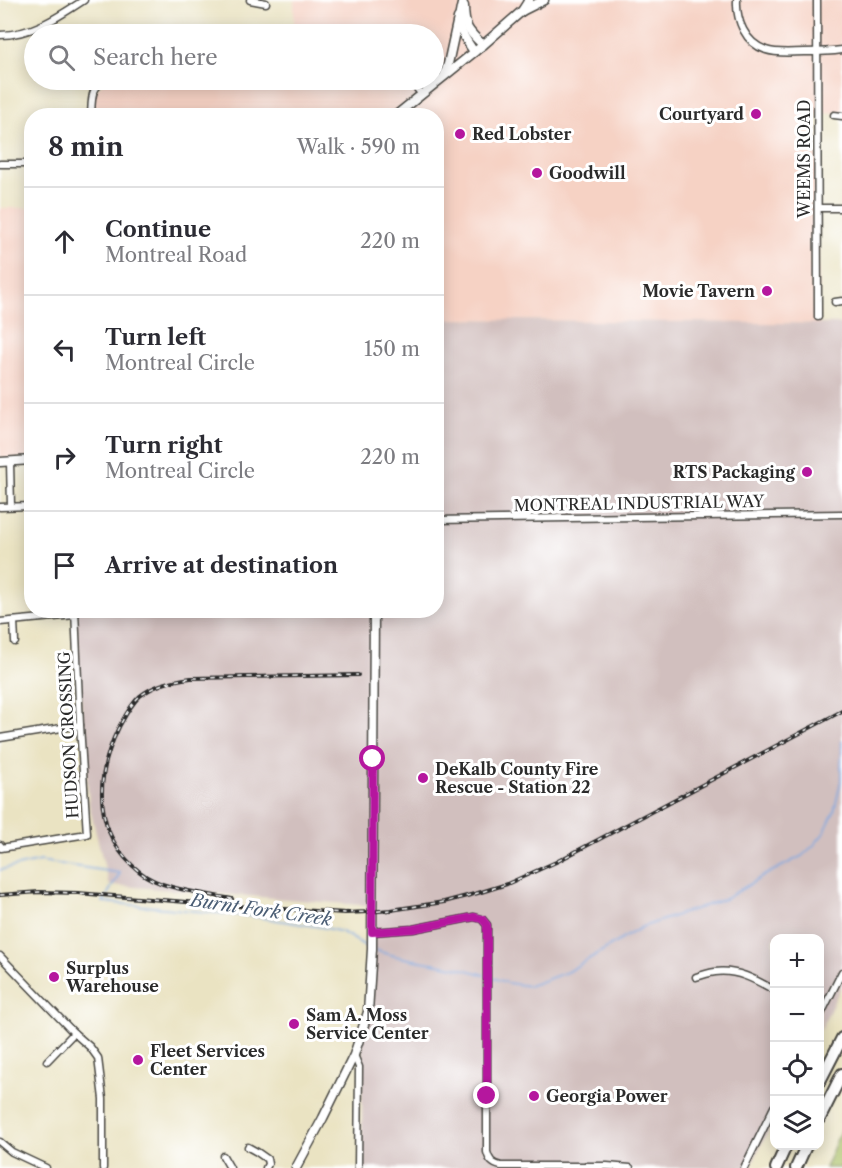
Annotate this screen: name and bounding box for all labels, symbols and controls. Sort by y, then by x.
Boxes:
search box [24,24,444,90]
icon: search [45,41,78,74]
text: Search here [93,44,218,71]
street label: WEEMS ROAD [794,100,814,219]
place label: Courtyard [659,104,744,124]
marker: Courtyard [749,107,763,121]
place label: Red Lobster [472,124,571,144]
marker: Red Lobster [453,127,467,141]
text: 8 min [48,131,124,163]
text: Walk · 590 m [297,135,420,159]
place label: Goodwill [549,163,626,183]
marker: Goodwill [530,166,544,180]
text: Continue [105,216,211,243]
icon: ahead [48,225,81,258]
text: 220 m [360,229,420,253]
text: Montreal Road [105,243,247,267]
place label: Movie Tavern [642,281,755,301]
marker: Movie Tavern [760,284,774,298]
text: Turn left [105,324,206,351]
icon: left [48,333,81,366]
text: 150 m [364,337,420,361]
text: Montreal Circle [105,351,255,375]
text: Turn right [105,432,223,459]
icon: right [48,441,81,474]
text: 220 m [360,445,420,469]
text: Montreal Circle [105,459,255,483]
place label: RTS Packaging [673,462,796,482]
marker: RTS Packaging [800,465,814,479]
street label: MONTREAL INDUSTRIAL WAY [514,491,765,515]
icon: arrive [48,549,81,582]
text: Arrive at destination [105,552,338,579]
street label: HUDSON CROSSING [54,651,82,819]
route start [359,745,385,771]
place label: DeKalb County Fire Rescue - Station 22 [435,759,599,797]
marker: DeKalb County Fire Rescue - Station 22 [416,771,430,785]
water label: Burnt Fork Creek [187,889,334,931]
map controls [770,934,824,1150]
button: + [770,934,824,988]
place label: Surplus Warehouse [65,958,159,996]
marker: Surplus Warehouse [47,970,61,984]
button: − [770,988,824,1042]
place label: Sam A. Moss Service Center [306,1005,429,1043]
marker: Sam A. Moss Service Center [287,1017,301,1031]
place label: Fleet Services Center [150,1041,265,1079]
button: locate [770,1042,824,1096]
marker: Fleet Services Center [131,1053,145,1067]
route end [473,1082,499,1108]
place label: Georgia Power [546,1086,668,1106]
marker: Georgia Power [527,1089,541,1103]
button: layers [770,1096,824,1150]

